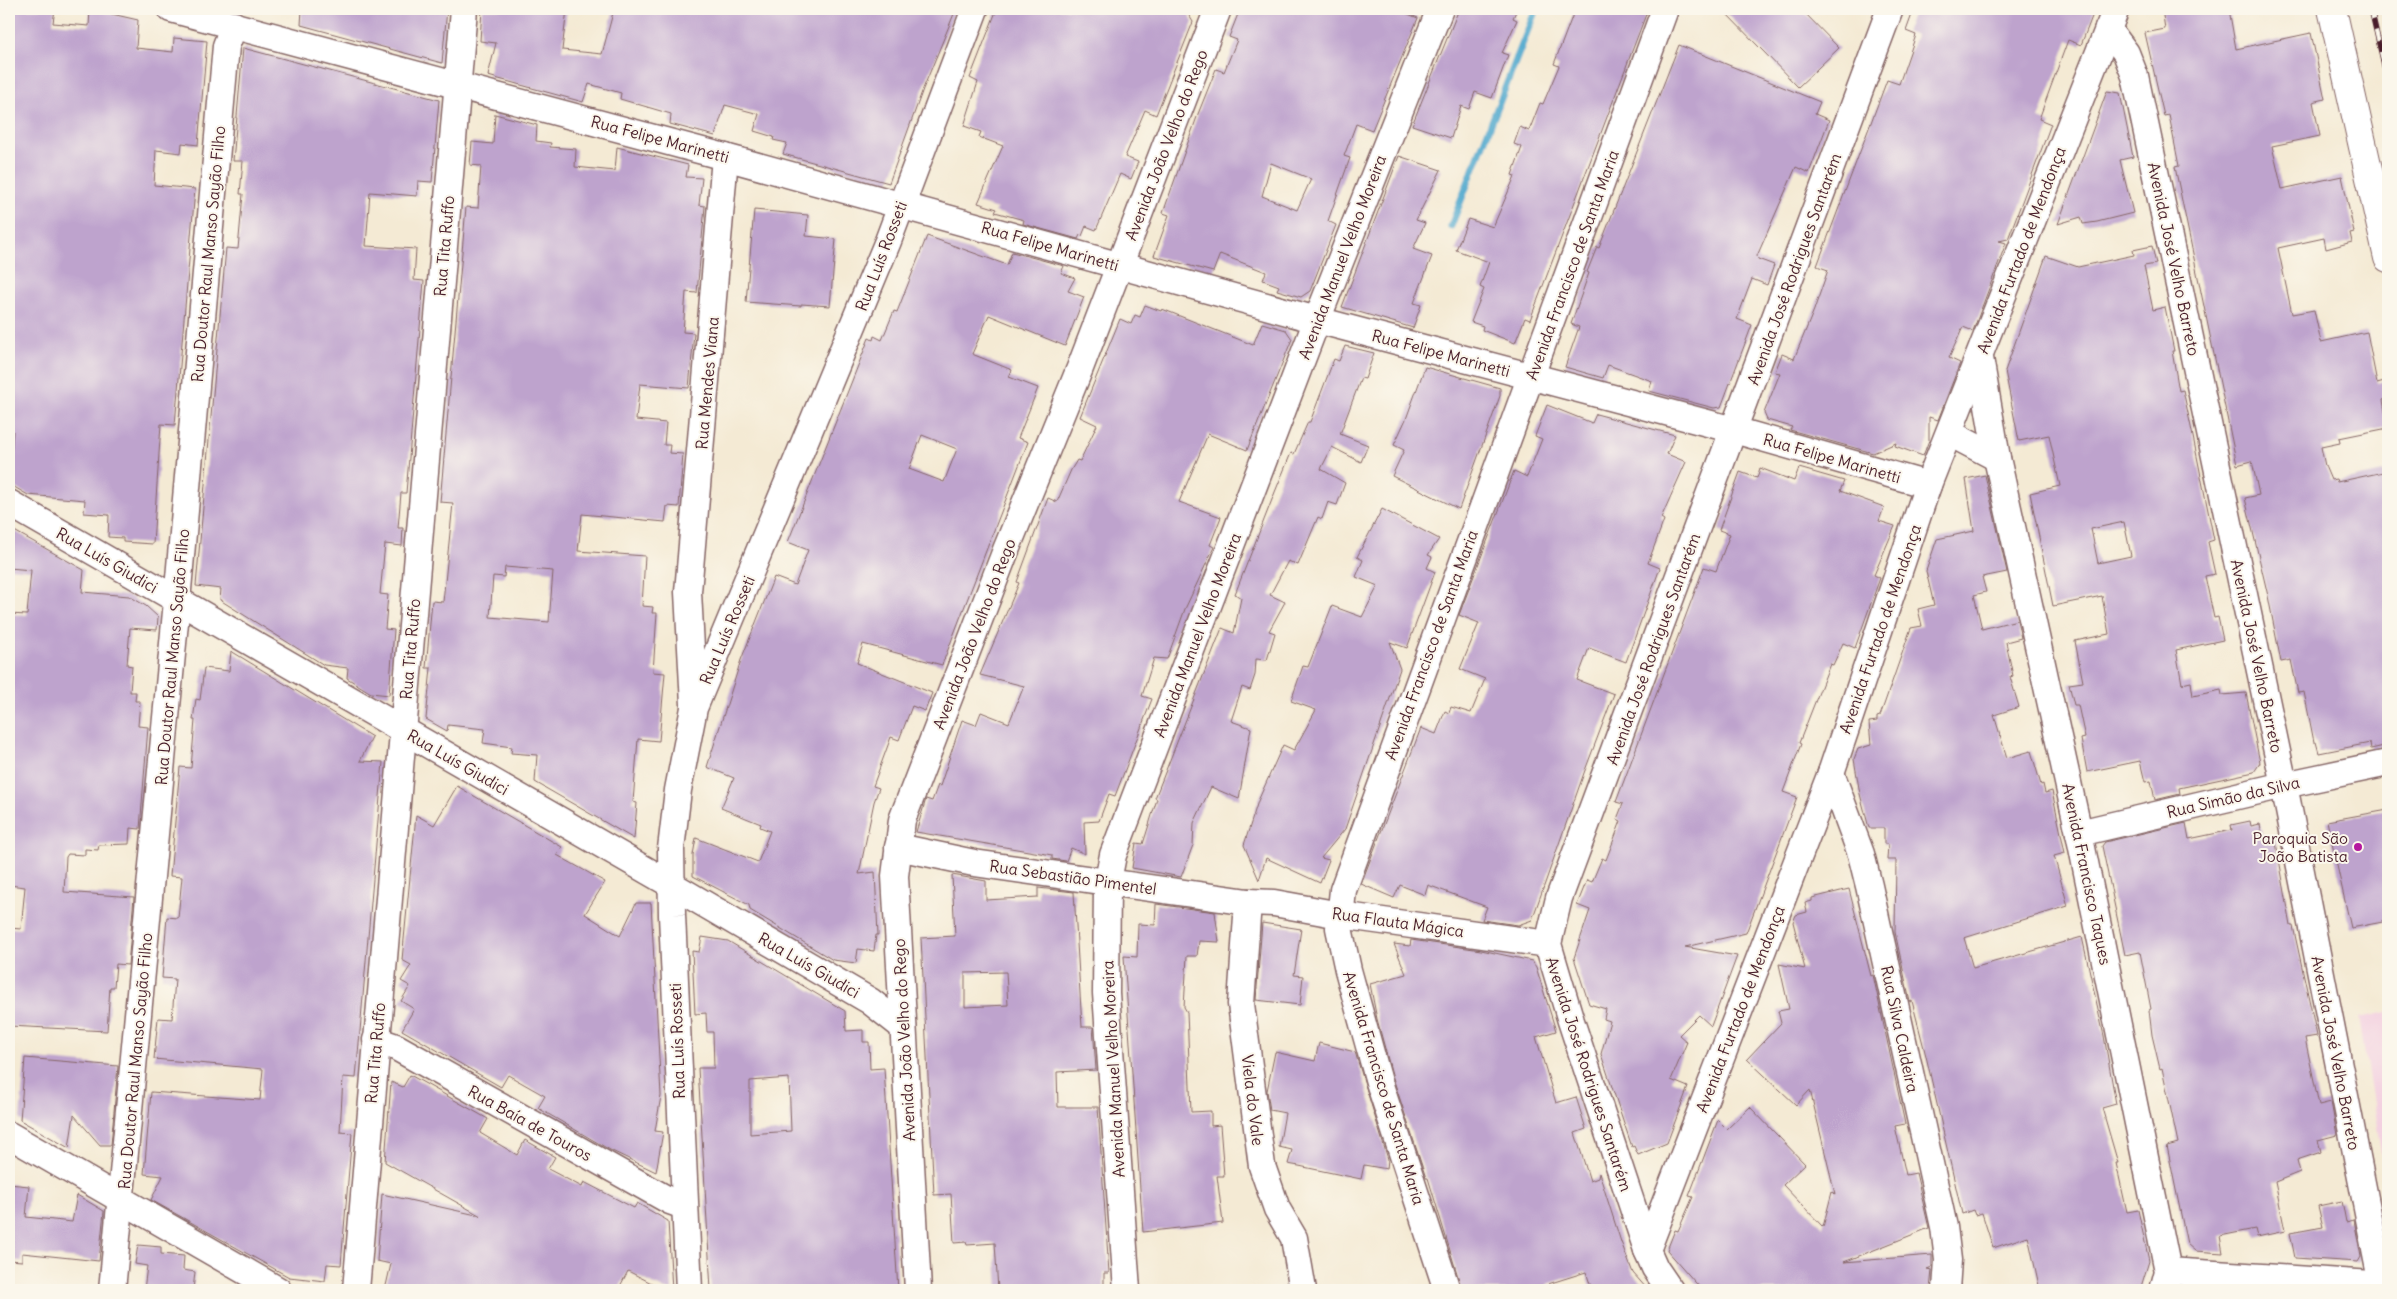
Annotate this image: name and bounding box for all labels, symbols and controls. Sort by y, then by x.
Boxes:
street label: Avenida João Velho do Rego [1120,47,1212,243]
street label: Rua Felipe Marinetti [589,111,731,167]
street label: Rua Doutor Raul Manso Sayão Filho [187,125,229,383]
street label: Avenida Furtado de Mendonça [1972,144,2070,356]
street label: Avenida Francisco de Santa Maria [1521,147,1623,383]
street label: Avenida José Rodrigues Santarém [1743,150,1845,388]
street label: Avenida Manuel Velho Moreira [1294,152,1390,362]
street label: Avenida José Velho Barreto [2144,160,2204,358]
street label: Rua Tita Ruffo [430,195,458,297]
street label: Rua Luís Rosseti [851,198,911,314]
street label: Rua Felipe Marinetti [979,217,1121,275]
street label: Rua Mendes Viana [691,316,723,450]
street label: Rua Felipe Marinetti [1370,325,1512,381]
street label: Rua Felipe Marinetti [1761,429,1903,487]
street label: Avenida Furtado de Mendonça [1835,522,1925,736]
street label: Rua Luís Giudici [53,523,161,597]
street label: Avenida Francisco de Santa Maria [1380,527,1482,763]
street label: Rua Doutor Raul Manso Sayão Filho [151,528,193,786]
street label: Avenida Manuel Velho Moreira [1149,530,1245,740]
street label: Avenida José Rodrigues Santarém [1602,530,1704,768]
street label: Avenida João Velho do Rego [928,536,1020,732]
street label: Avenida José Velho Barreto [2227,557,2287,755]
street label: Rua Luís Rosseti [695,573,759,687]
street label: Rua Tita Ruffo [396,598,424,700]
street label: Rua Luís Giudici [404,725,512,799]
street label: Rua Simão da Silva [2165,772,2301,822]
street label: Avenida Francisco Taques [2058,781,2116,967]
place label: Paroquia São João Batista [2253,828,2348,866]
marker: Paroquia São João Batista [2352,841,2364,853]
street label: Rua Sebastião Pimentel [988,855,1158,899]
street label: Rua Flauta Mágica [1331,903,1465,941]
street label: Avenida Furtado de Mendonça [1691,903,1789,1115]
street label: Rua Luís Giudici [755,928,863,1002]
street label: Rua Doutor Raul Manso Sayão Filho [114,932,156,1190]
street label: Avenida João Velho do Rego [889,938,919,1142]
street label: Avenida José Rodrigues Santarém [1542,954,1636,1194]
street label: Avenida José Velho Barreto [2307,954,2365,1152]
street label: Avenida Manuel Velho Moreira [1097,960,1129,1178]
street label: Rua Silva Caldeira [1877,964,1923,1094]
street label: Avenida Francisco de Santa Maria [1339,969,1429,1207]
street label: Rua Luís Rosseti [665,983,689,1099]
street label: Rua Tita Ruffo [361,1002,389,1104]
street label: Viela do Vale [1237,1053,1269,1147]
street label: Rua Baía de Touros [465,1081,595,1165]

